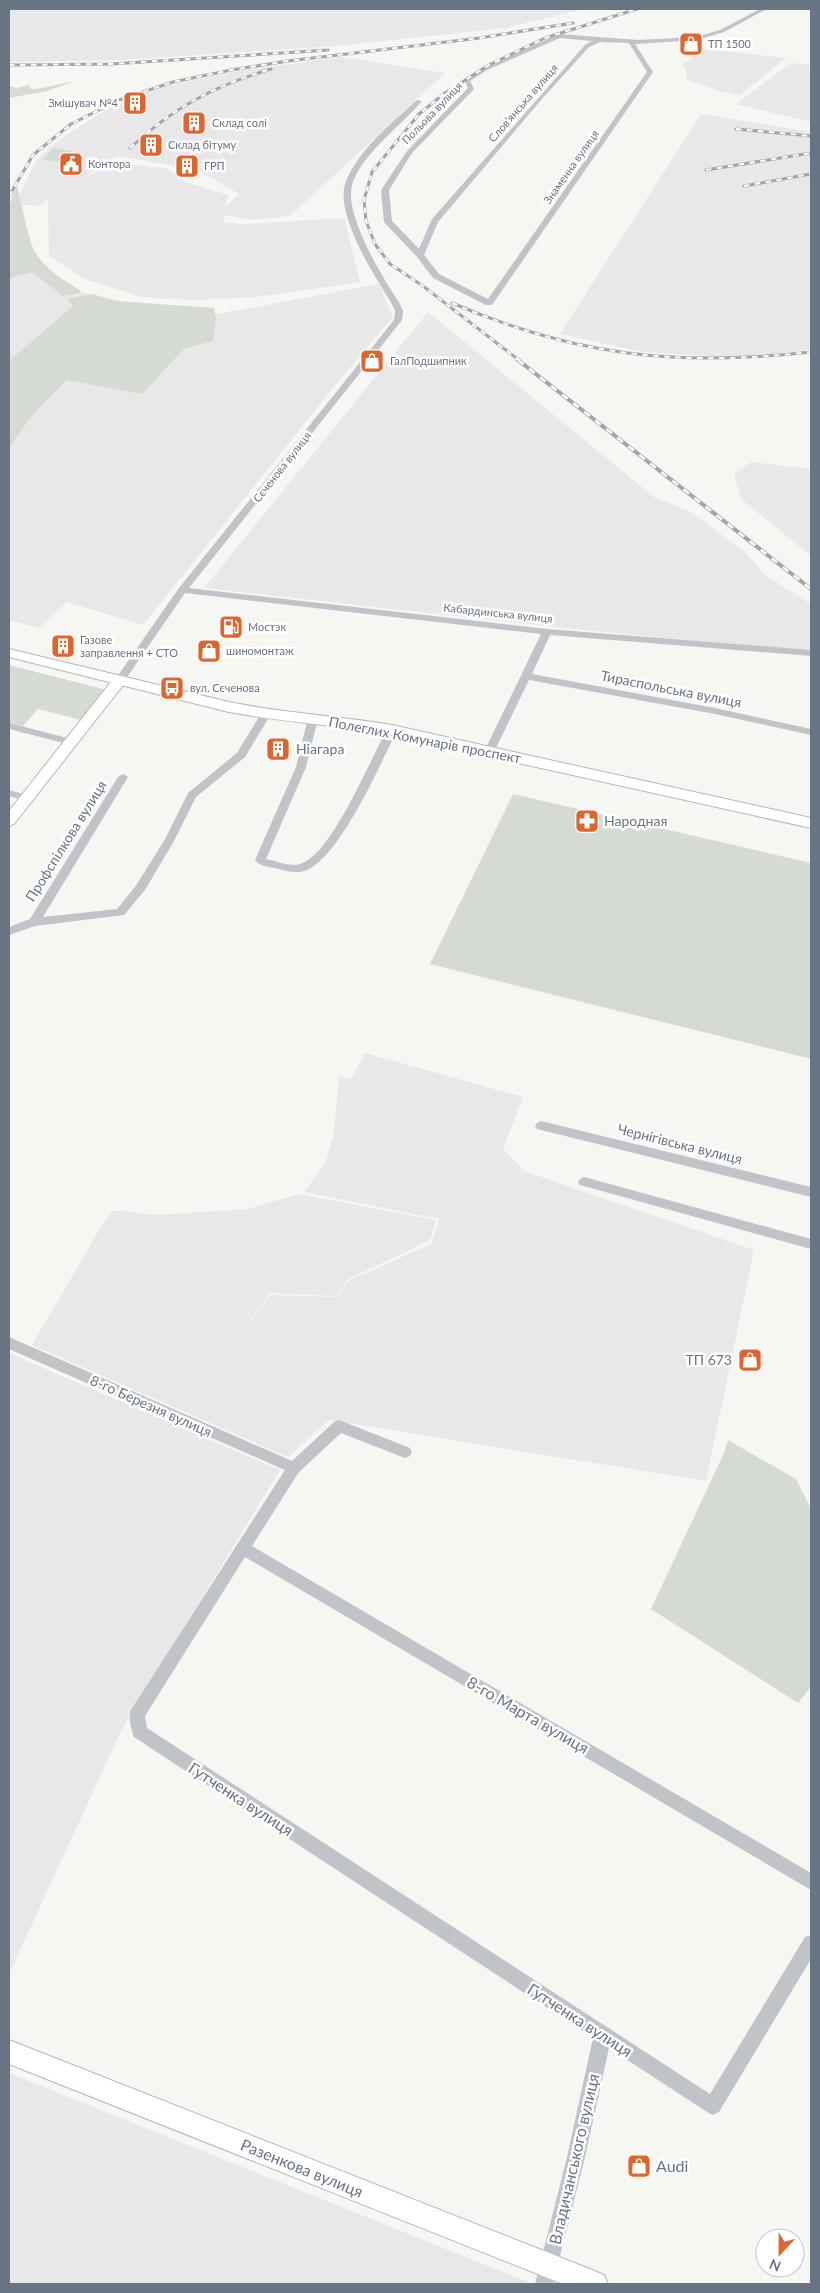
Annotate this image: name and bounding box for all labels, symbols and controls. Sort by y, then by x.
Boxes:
shop icon: ТП 1500 [678,31,704,57]
place label: ТП 1500 [708,37,752,50]
street label: Слов’янська вулиця [485,61,560,144]
street label: Польова вулиця [399,79,464,146]
building icon: Змішувач №4 [122,90,148,116]
place label: Змішувач №4 [48,96,119,109]
building icon: Склад солі [181,110,207,136]
place label: Склад солі [212,116,267,129]
street label: Знаменна вулиця [540,127,601,206]
building icon: Склад бітуму [138,132,164,158]
place label: Склад бітуму [168,138,237,151]
public building icon: Контора [58,151,84,177]
building icon: ГРП [174,153,200,179]
place label: Контора [88,157,131,170]
place label: ГРП [204,159,225,172]
shop icon: ГалПодшипник [359,348,385,374]
place label: ГалПодшипник [390,354,467,367]
street label: Сєченова вулиця [250,429,313,504]
street label: Кабардинська вулиця [443,600,553,625]
fuel station icon: Мостэк [218,614,244,640]
place label: Мостэк [248,620,286,633]
building icon: Газове заправлення + СТО [50,633,76,659]
place label: Газове заправлення + СТО [80,633,178,659]
shop icon: шиномонтаж [196,638,222,664]
place label: шиномонтаж [226,644,294,657]
street label: Тираспольська вулиця [599,667,743,710]
bus stop icon: вул. Сєченова [159,675,185,701]
place label: вул. Сєченова [190,681,260,694]
street label: Полеглих Комунарів проспект [328,713,523,767]
building icon: Ніагара [265,736,291,762]
place label: Ніагара [296,740,344,757]
street label: Профспілкова вулиця [21,777,110,904]
pharmacy icon: Народная [574,808,600,834]
place label: Народная [604,812,667,829]
street label: Чернігівська вулиця [616,1120,744,1167]
shop icon: ТП 673 [737,1347,763,1373]
place label: ТП 673 [685,1351,732,1368]
street label: 8-го Березня вулиця [88,1371,215,1440]
street label: 8-го Марта вулиця [464,1672,592,1757]
street label: Гутченка вулиця [185,1758,297,1839]
street label: Гутченка вулиця [524,1979,636,2060]
street label: Владичанського вулиця [545,2072,602,2246]
street label: Разенкова вулиця [238,2134,366,2201]
shop icon: Audi [626,2153,652,2179]
place label: Audi [656,2156,688,2175]
north arrow [755,2228,805,2278]
text: N [767,2256,783,2275]

